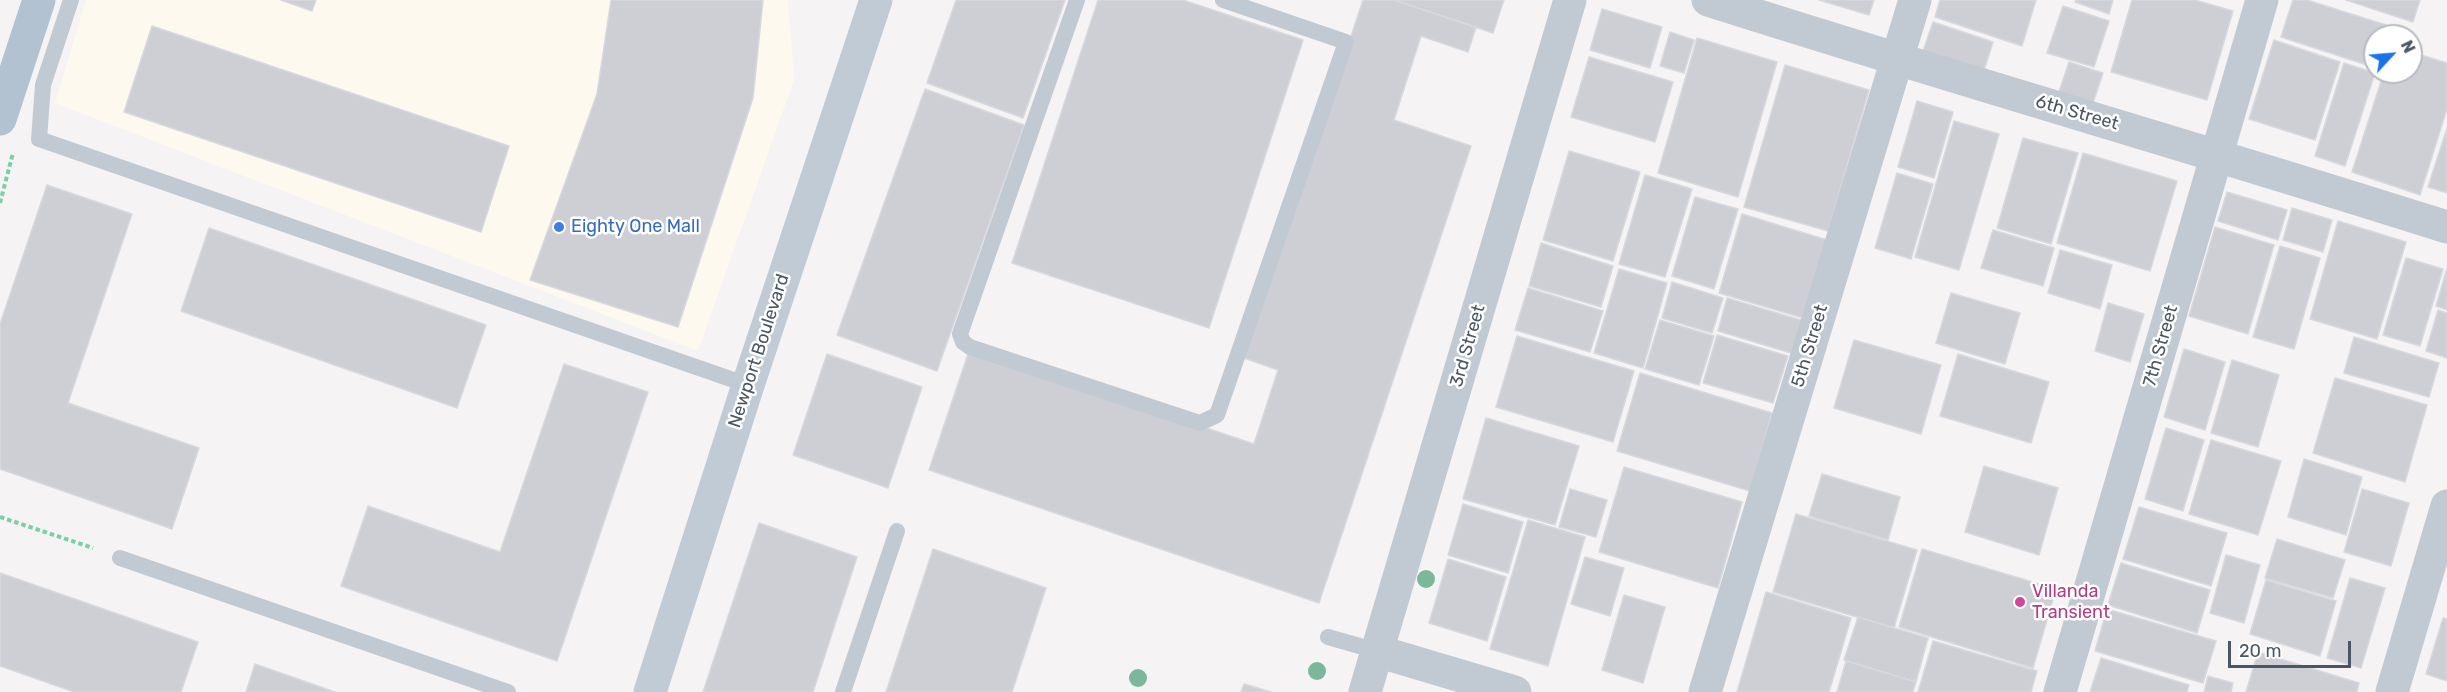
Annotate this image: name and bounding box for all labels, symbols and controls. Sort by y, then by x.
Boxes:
north arrow [2363,24,2423,84]
text: N [2397,37,2419,56]
street label: 6th Street [2033,91,2121,135]
place label: Eighty One Mall [571,216,700,238]
marker: Eighty One Mall [552,220,566,234]
street label: Newport Boulevard [724,271,794,431]
street label: 3rd Street [1446,302,1490,390]
street label: 5th Street [1787,302,1833,390]
street label: 7th Street [2139,303,2183,389]
place label: Villanda Transient [2032,581,2110,624]
marker: Villanda Transient [2013,595,2027,609]
scale bar [2231,629,2354,667]
text: 20 m [2239,640,2281,662]

